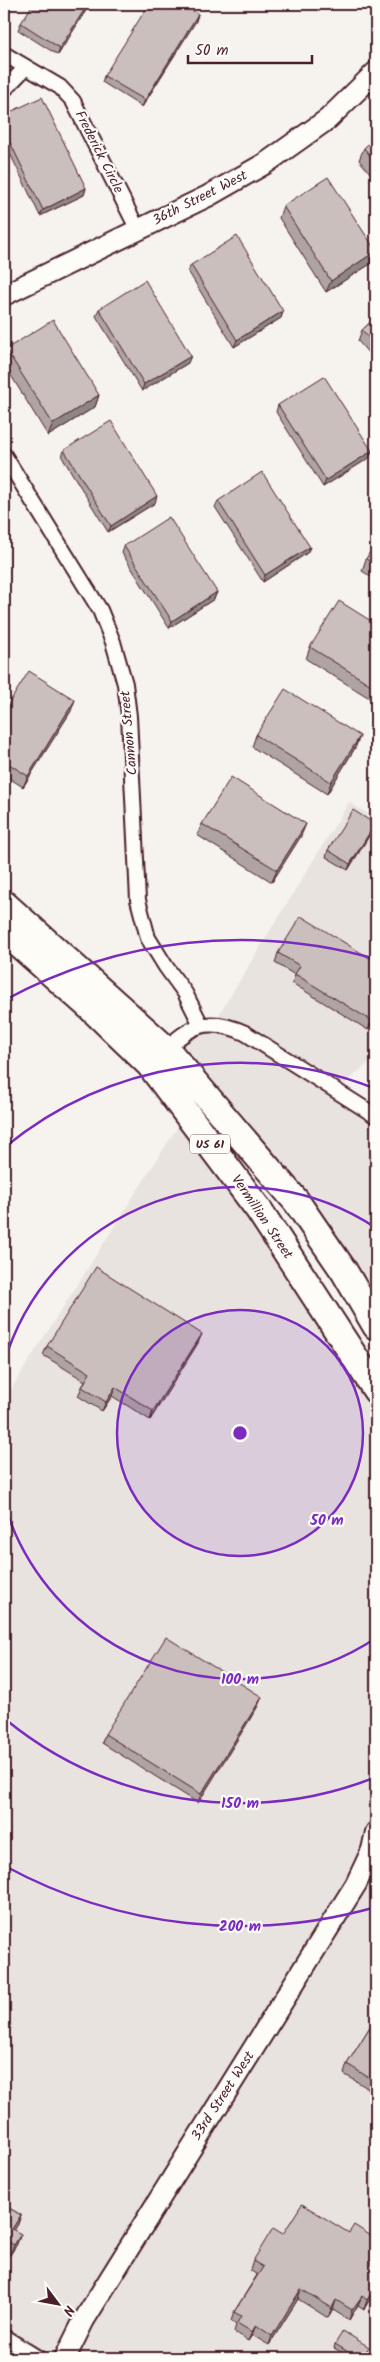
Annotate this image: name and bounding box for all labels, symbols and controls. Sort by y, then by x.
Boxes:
scale bar [188,32,311,64]
text: 50 m [195,39,229,63]
street label: Frederick Circle [69,107,130,198]
street label: 36th Street West [149,164,252,231]
street label: Cannon Street [114,689,144,776]
road number: US 61 [190,1134,230,1154]
street label: Vermillion Street [225,1170,299,1264]
centre of rings [231,1424,249,1442]
text: 50 m [309,1509,344,1533]
text: 100 m [221,1668,259,1692]
text: 150 m [221,1792,259,1816]
text: 200 m [219,1915,261,1939]
street label: 33rd Street West [186,2046,261,2145]
north arrow [32,2280,82,2330]
text: N [56,2301,80,2320]

